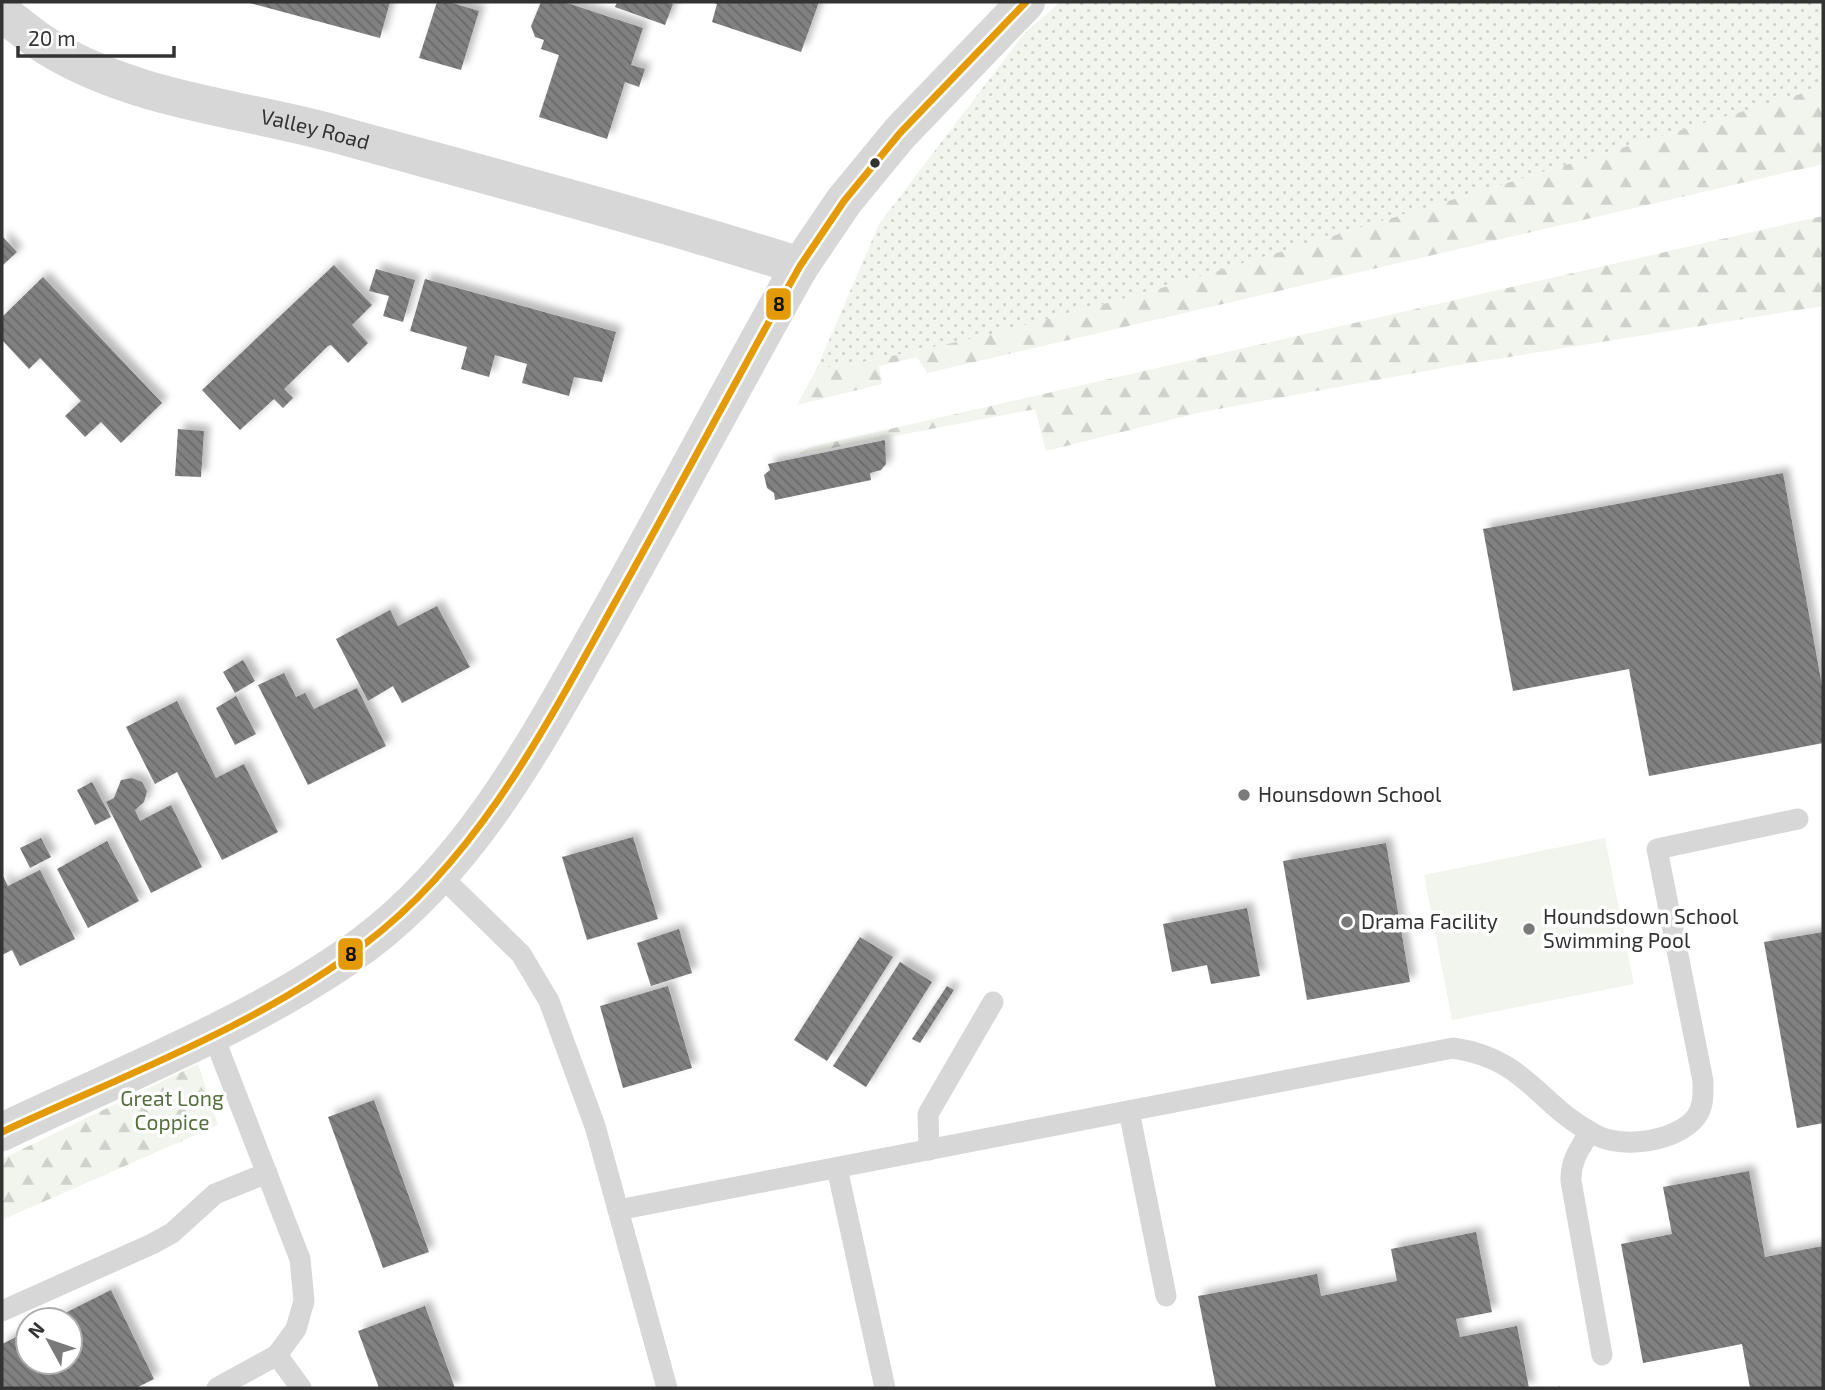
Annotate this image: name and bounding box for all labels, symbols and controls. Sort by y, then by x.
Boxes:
scale bar [18,14,173,58]
text: 20 m [28,25,76,50]
street label: Valley Road [259,103,373,154]
unlabelled marker [868,156,882,170]
line badge: 8 [765,287,792,321]
text: 8 [773,292,785,315]
place label: Hounsdown School [1258,781,1442,806]
marker: Hounsdown School [1236,787,1252,803]
place label: Houndsdown School Swimming Pool [1543,903,1739,952]
place label: Drama Facility [1361,908,1498,933]
marker: Drama Facility [1339,914,1355,930]
marker: Houndsdown School Swimming Pool [1521,921,1537,937]
line badge: 8 [337,937,364,971]
text: 8 [345,942,357,965]
park label: Great Long Coppice [120,1085,224,1134]
north arrow [14,1306,84,1376]
text: N [22,1317,49,1342]

